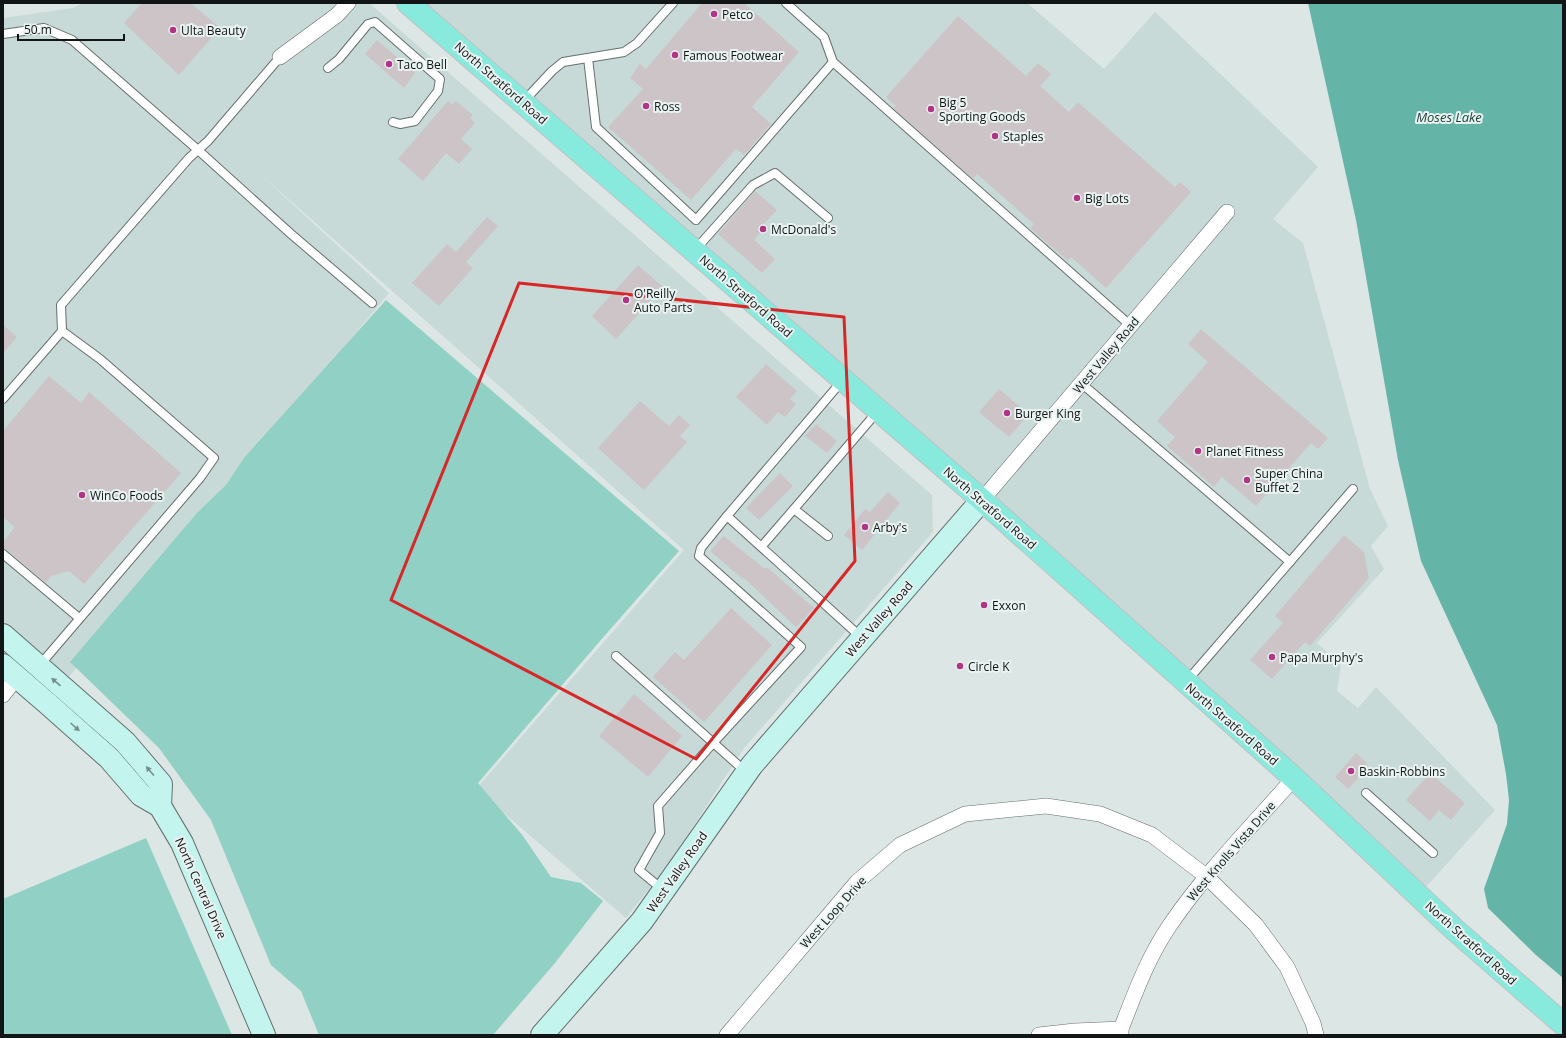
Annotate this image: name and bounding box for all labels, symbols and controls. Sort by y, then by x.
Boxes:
place label: Petco [722,6,753,23]
marker: Petco [709,9,719,19]
scale bar [18,16,124,42]
text: 50 m [24,21,52,38]
place label: Ulta Beauty [181,22,247,39]
marker: Ulta Beauty [168,25,178,35]
street label: North Stratford Road [451,38,551,128]
place label: Famous Footwear [683,47,783,64]
marker: Famous Footwear [670,50,680,60]
place label: Taco Bell [397,56,447,73]
marker: Taco Bell [384,59,394,69]
place label: Big 5 Sporting Goods [939,94,1026,125]
place label: Ross [654,98,680,115]
marker: Ross [641,101,651,111]
marker: Big 5 Sporting Goods [926,104,936,114]
water label: Moses Lake [1416,108,1482,126]
place label: Staples [1003,128,1044,145]
marker: Staples [990,131,1000,141]
place label: Big Lots [1085,190,1129,207]
marker: Big Lots [1072,193,1082,203]
place label: McDonald's [771,221,836,238]
marker: McDonald's [758,224,768,234]
street label: North Stratford Road [696,251,796,341]
place label: O'Reilly Auto Parts [634,285,693,316]
marker: O'Reilly Auto Parts [621,295,631,305]
street label: West Valley Road [1069,313,1143,397]
place label: Burger King [1015,405,1081,422]
marker: Burger King [1002,408,1012,418]
place label: Planet Fitness [1206,443,1284,460]
marker: Planet Fitness [1193,446,1203,456]
street label: North Stratford Road [940,463,1040,553]
place label: Super China Buffet 2 [1255,465,1323,496]
marker: Super China Buffet 2 [1242,475,1252,485]
place label: WinCo Foods [90,487,163,504]
marker: WinCo Foods [77,490,87,500]
place label: Arby's [873,519,907,536]
marker: Arby's [860,522,870,532]
street label: West Valley Road [841,577,917,661]
place label: Exxon [992,597,1026,614]
marker: Exxon [979,600,989,610]
place label: Papa Murphy's [1280,649,1363,666]
marker: Papa Murphy's [1267,652,1277,662]
place label: Circle K [968,658,1010,675]
marker: Circle K [955,661,965,671]
one-way arrow [51,677,62,686]
street label: North Stratford Road [1182,679,1282,769]
one-way arrow [70,723,80,732]
place label: Baskin-Robbins [1359,763,1445,780]
one-way arrow [146,766,155,777]
marker: Baskin-Robbins [1346,766,1356,776]
street label: West Knolls Vista Drive [1183,797,1279,905]
street label: West Valley Road [643,828,711,916]
street label: North Central Drive [171,835,231,941]
street label: West Loop Drive [796,872,870,952]
street label: North Stratford Road [1422,897,1520,989]

